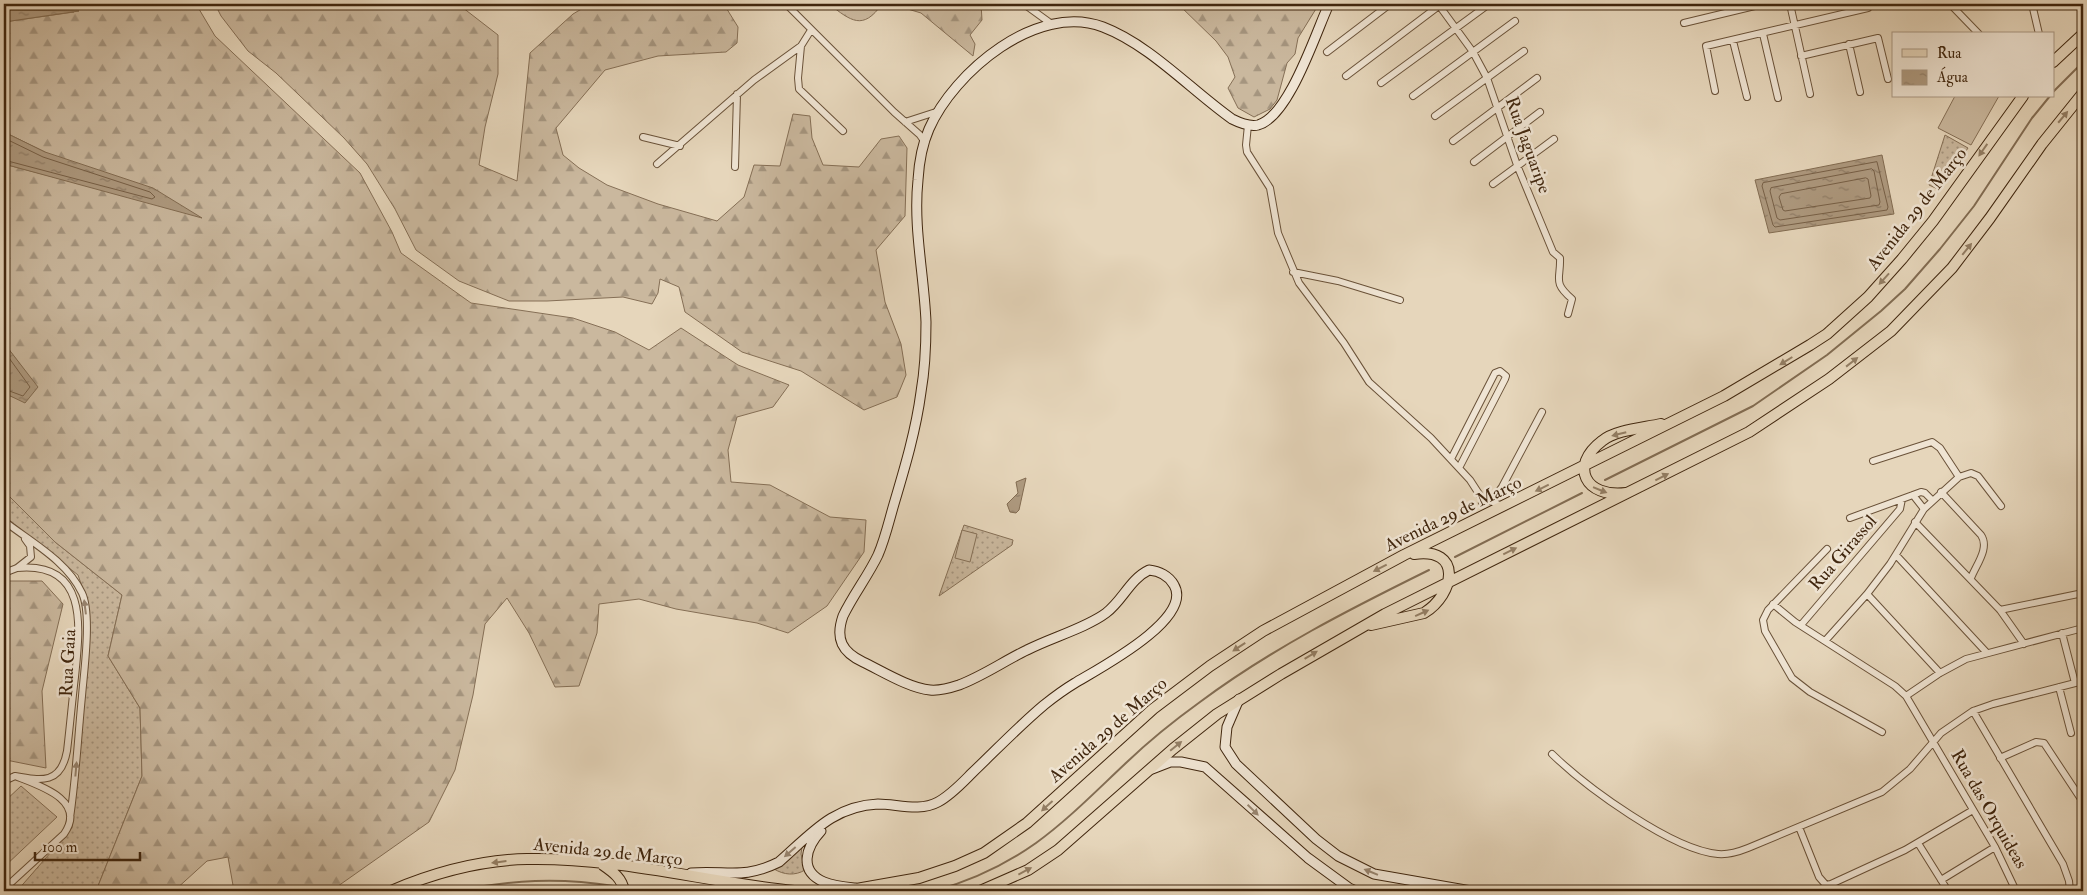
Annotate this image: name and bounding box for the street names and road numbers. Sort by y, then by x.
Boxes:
street label: Rua Jaguaripe [1500,93,1556,197]
street label: Avenida 29 de Março [1861,143,1972,276]
street label: Avenida 29 de Março [1380,471,1526,558]
street label: Rua Girassol [1804,510,1882,596]
street label: Rua Gaia [55,628,81,698]
street label: Avenida 29 de Março [1043,672,1172,788]
street label: Rua das Orquideas [1946,745,2032,873]
street label: Avenida 29 de Março [531,833,684,871]

